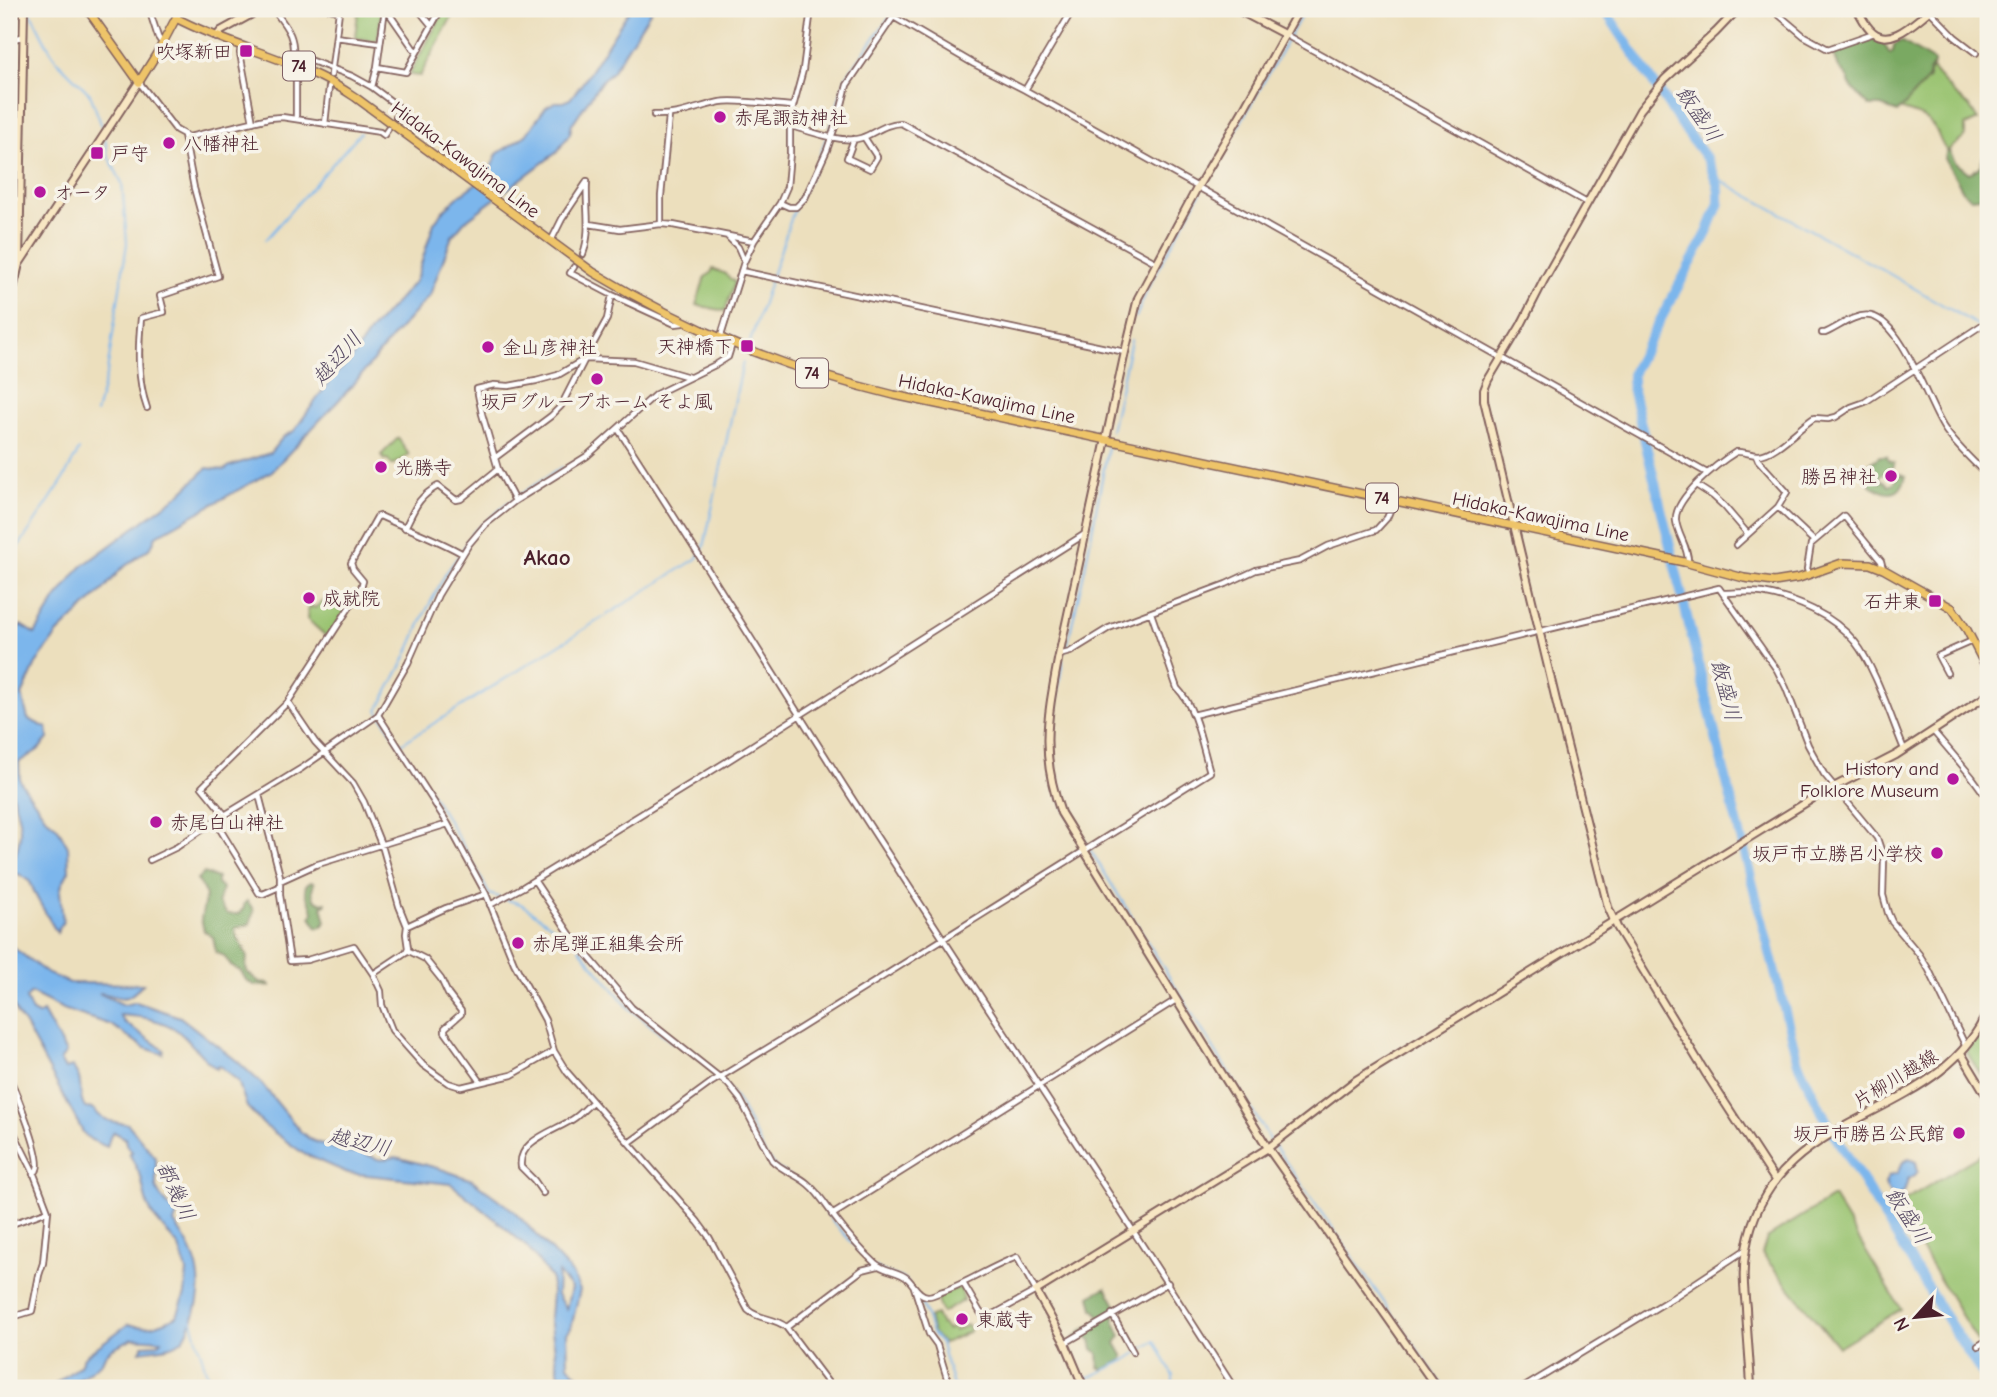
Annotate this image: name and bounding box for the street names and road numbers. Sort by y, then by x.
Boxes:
road number: 74 [283,52,315,80]
street label: Hidaka-Kawajima Line [387,97,544,223]
road number: 74 [796,358,828,388]
street label: Hidaka-Kawajima Line [897,370,1077,428]
road number: 74 [1366,484,1398,512]
street label: Hidaka-Kawajima Line [1451,488,1631,546]
street label: 片柳川越線 [1849,1045,1942,1113]

